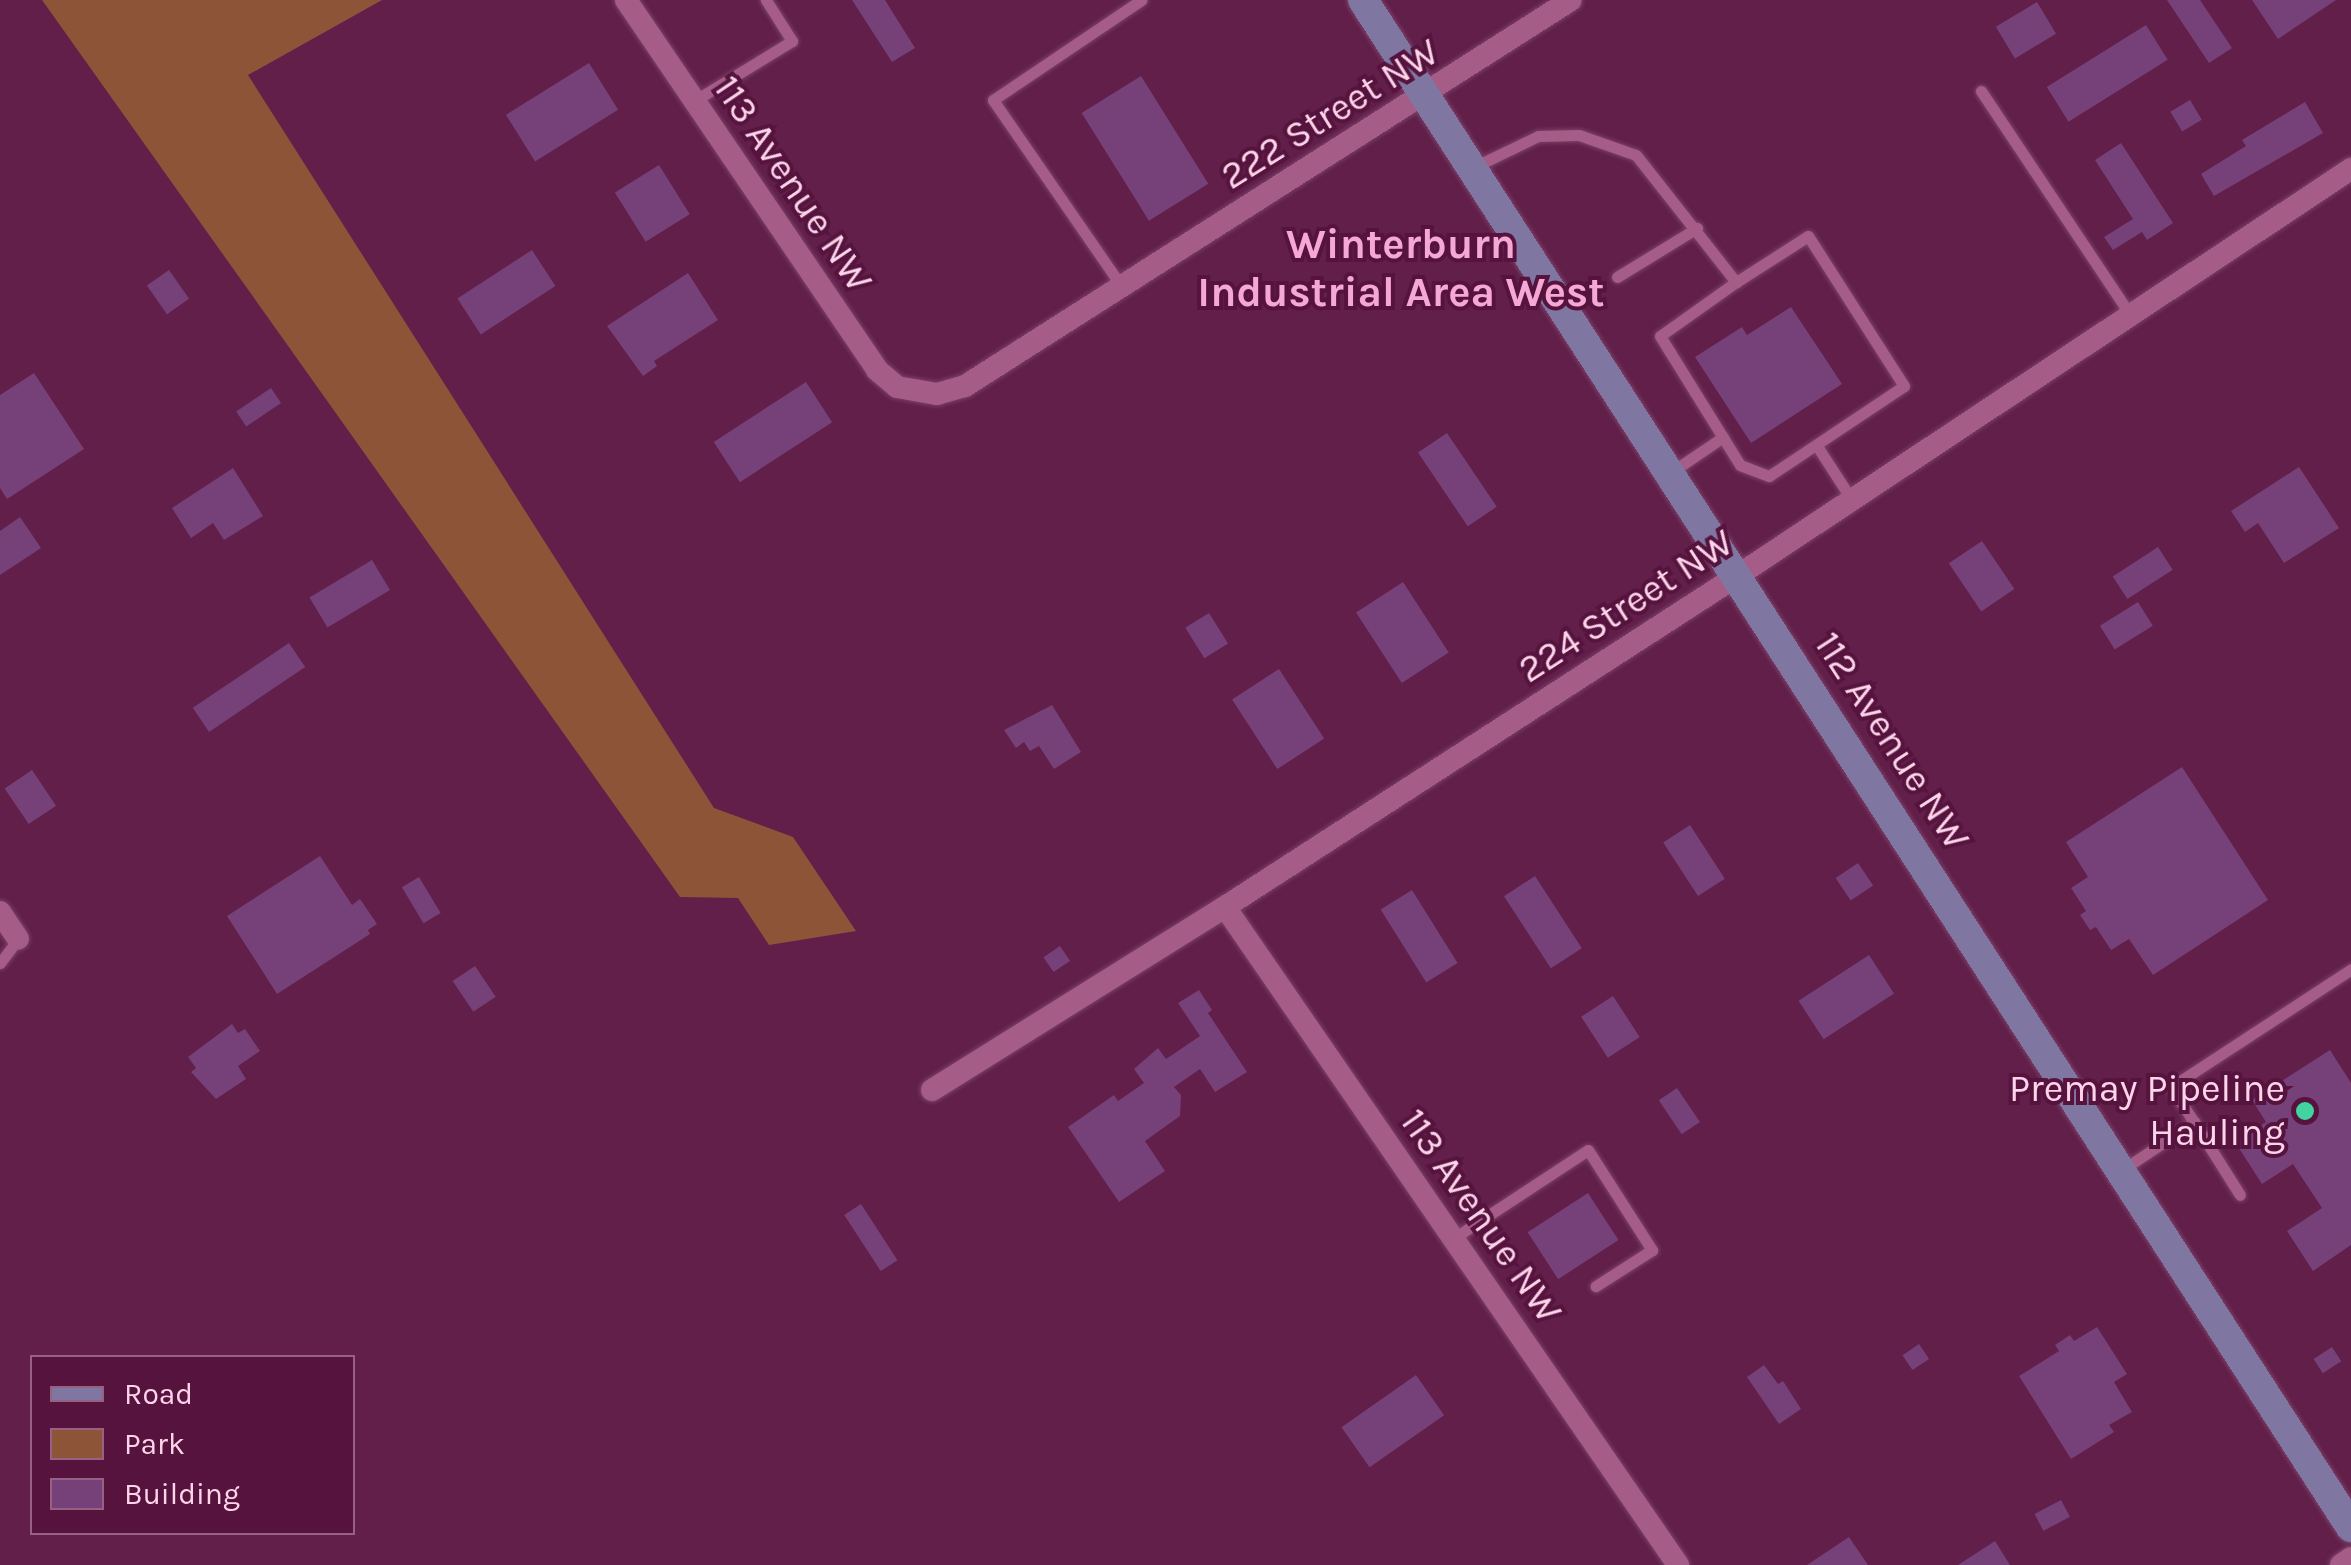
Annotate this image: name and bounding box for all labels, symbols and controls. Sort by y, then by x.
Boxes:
street label: 222 Street NW [1213,29,1447,199]
street label: 113 Avenue NW [704,67,882,301]
district label: Winterburn Industrial Area West [1197,219,1605,318]
street label: 224 Street NW [1510,519,1742,693]
street label: 112 Avenue NW [1805,624,1979,858]
place label: Premay Pipeline Hauling [2009,1066,2285,1156]
street label: 113 Avenue NW [1390,1100,1572,1332]
marker: Premay Pipeline Hauling [2294,1100,2316,1122]
legend [30,1355,355,1535]
text: Road [124,1376,193,1412]
text: Park [124,1426,185,1462]
text: Building [124,1476,240,1512]

